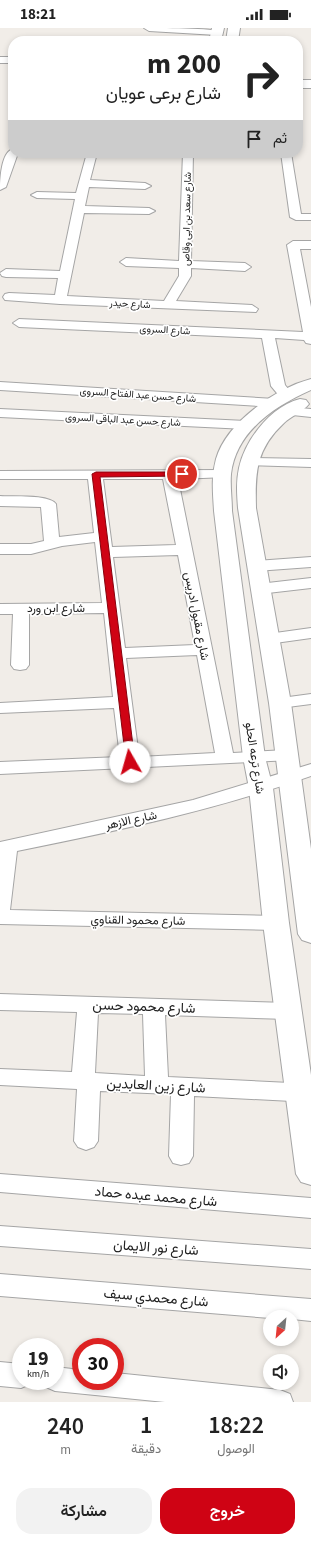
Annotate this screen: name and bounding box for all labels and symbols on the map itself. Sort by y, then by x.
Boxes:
street label: شارع سعد بن ابى وقاص [179,172,195,266]
street label: شارع حيدر [108,296,151,312]
street label: شارع السروى [139,322,191,338]
street label: شارع حسن عبد الفتاح السروى [79,384,197,406]
street label: شارع حسن عبد الباقى السروى [65,410,181,430]
pin [165,457,199,491]
street label: شارع مقبول ادريس [180,570,213,662]
street label: شارع ابن ورد [27,600,85,617]
street label: شارع ترعه الحلو [240,721,269,795]
position arrow [109,741,151,783]
street label: شارع الازهر [103,807,158,834]
street label: شارع محمود القناوي [90,911,185,931]
street label: شارع محمود حسن [92,995,196,1019]
street label: شارع زين العابدين [106,1073,206,1099]
street label: شارع محمد عبده حماد [94,1182,218,1212]
street label: شارع نور الايمان [113,1235,199,1261]
street label: شارع محمدي سيف [103,1283,209,1314]
north arrow [263,1310,299,1346]
speed limit sign: 30 [72,1338,124,1390]

